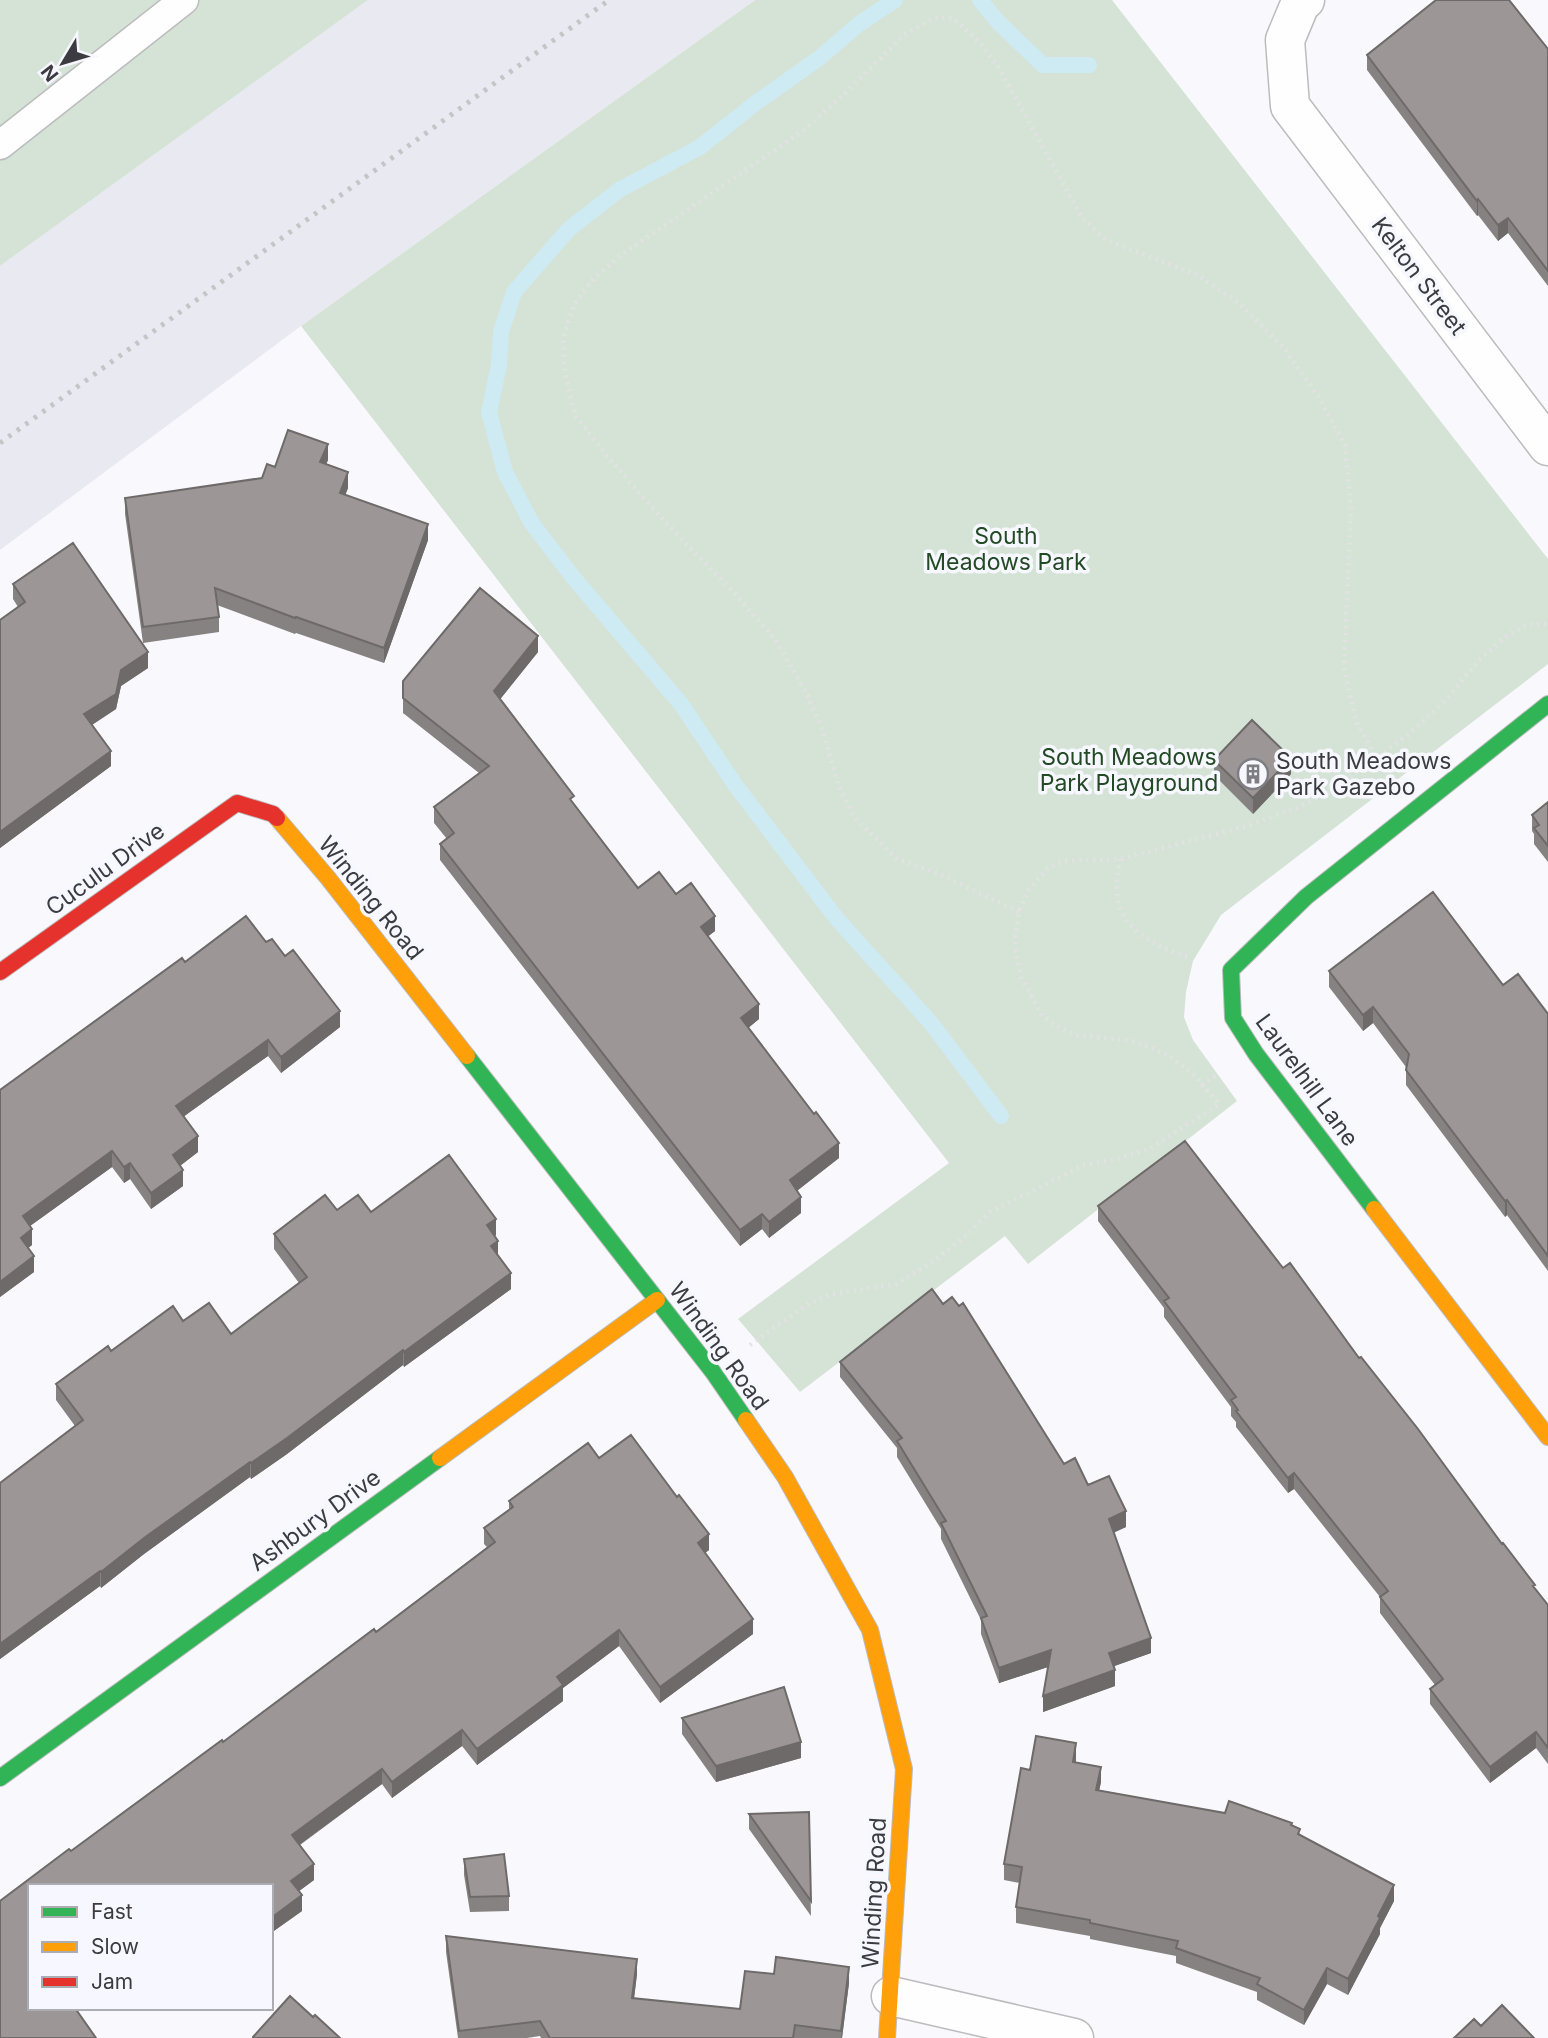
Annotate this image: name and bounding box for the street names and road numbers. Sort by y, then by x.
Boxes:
street label: Kelton Street [1366,212,1473,341]
street label: Cuculu Drive [40,817,170,921]
street label: Winding Road [313,830,429,966]
street label: Laurelhill Lane [1250,1008,1364,1152]
street label: Winding Road [663,1277,775,1415]
street label: Ashbury Drive [244,1463,386,1577]
street label: Winding Road [856,1817,892,1969]

